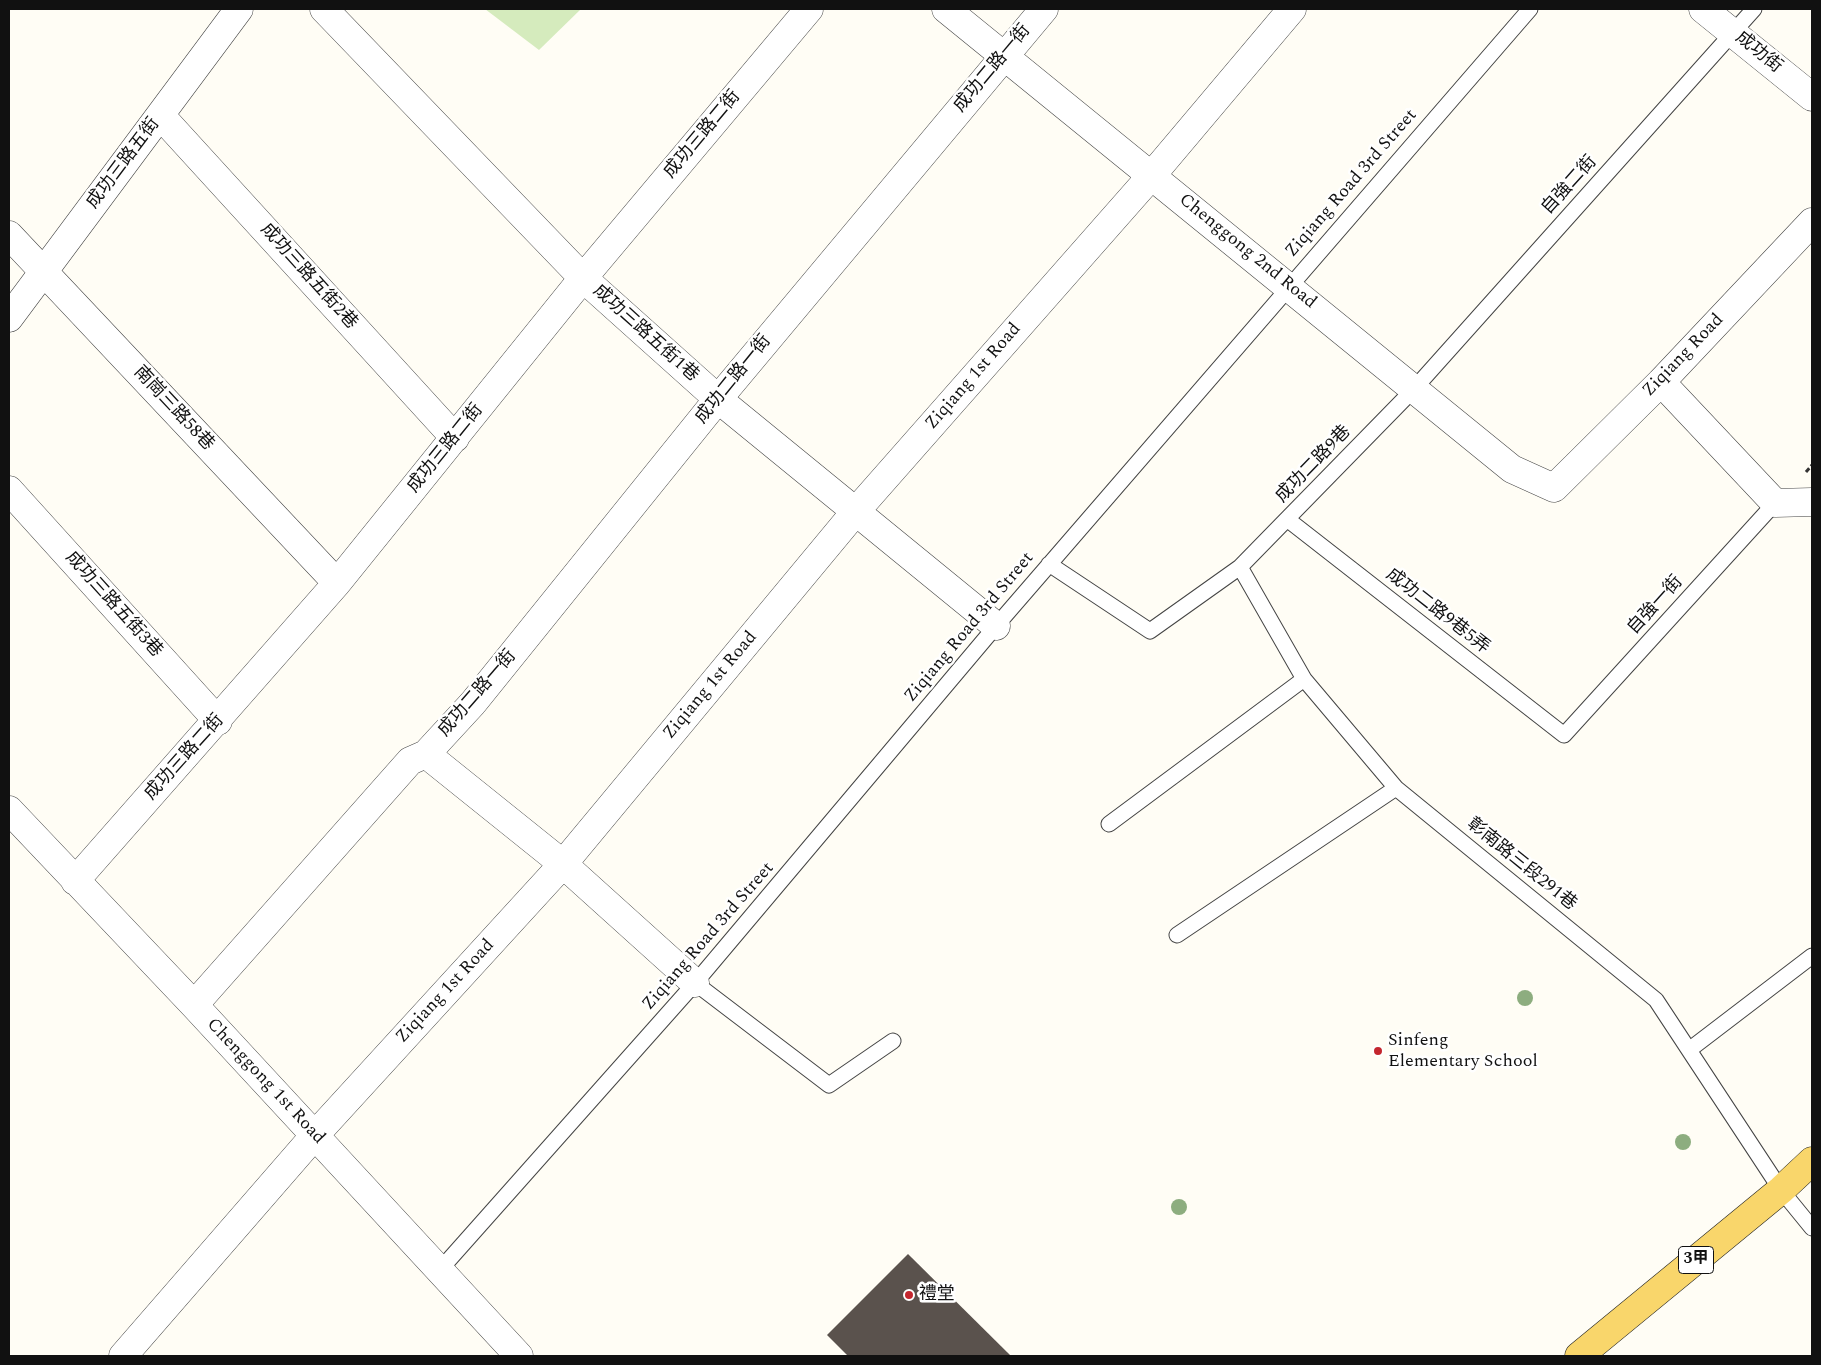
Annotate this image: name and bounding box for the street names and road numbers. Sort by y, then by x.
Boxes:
street label: 成功二路一街 [950,21,1036,117]
street label: 成功街 [1730,28,1786,78]
street label: 成功三路二街 [660,87,746,183]
street label: Ziqiang Road 3rd Street [1282,105,1422,263]
street label: 成功三路五街 [83,114,165,214]
street label: 自強二街 [1538,152,1602,220]
street label: Chenggong 2nd Road [1174,190,1320,314]
street label: 成功三路五街2巷 [255,220,361,334]
street label: 成功三路五街1巷 [588,281,702,387]
street label: Ziqiang Road [1639,310,1729,402]
street label: Ziqiang 1st Road [922,319,1026,435]
street label: 成功二路一街 [692,331,776,429]
street label: 南崗三路58巷 [128,362,218,456]
street label: 成功三路二街 [404,400,488,498]
street label: 成功二路9巷 [1272,422,1356,508]
street label: 成功三路五街3巷 [60,548,166,662]
street label: Ziqiang Road 3rd Street [901,548,1039,708]
street label: 成功二路9巷5弄 [1381,565,1493,659]
street label: 自強一街 [1624,572,1688,640]
street label: Ziqiang 1st Road [660,628,762,744]
street label: 成功二路一街 [434,646,522,742]
street label: 成功三路二街 [141,711,229,805]
street label: 彰南路三段291巷 [1462,814,1580,916]
street label: Ziqiang Road 3rd Street [639,858,779,1016]
street label: Ziqiang 1st Road [392,935,500,1049]
street label: Chenggong 1st Road [201,1015,329,1149]
road number: 3甲 [1678,1246,1714,1274]

